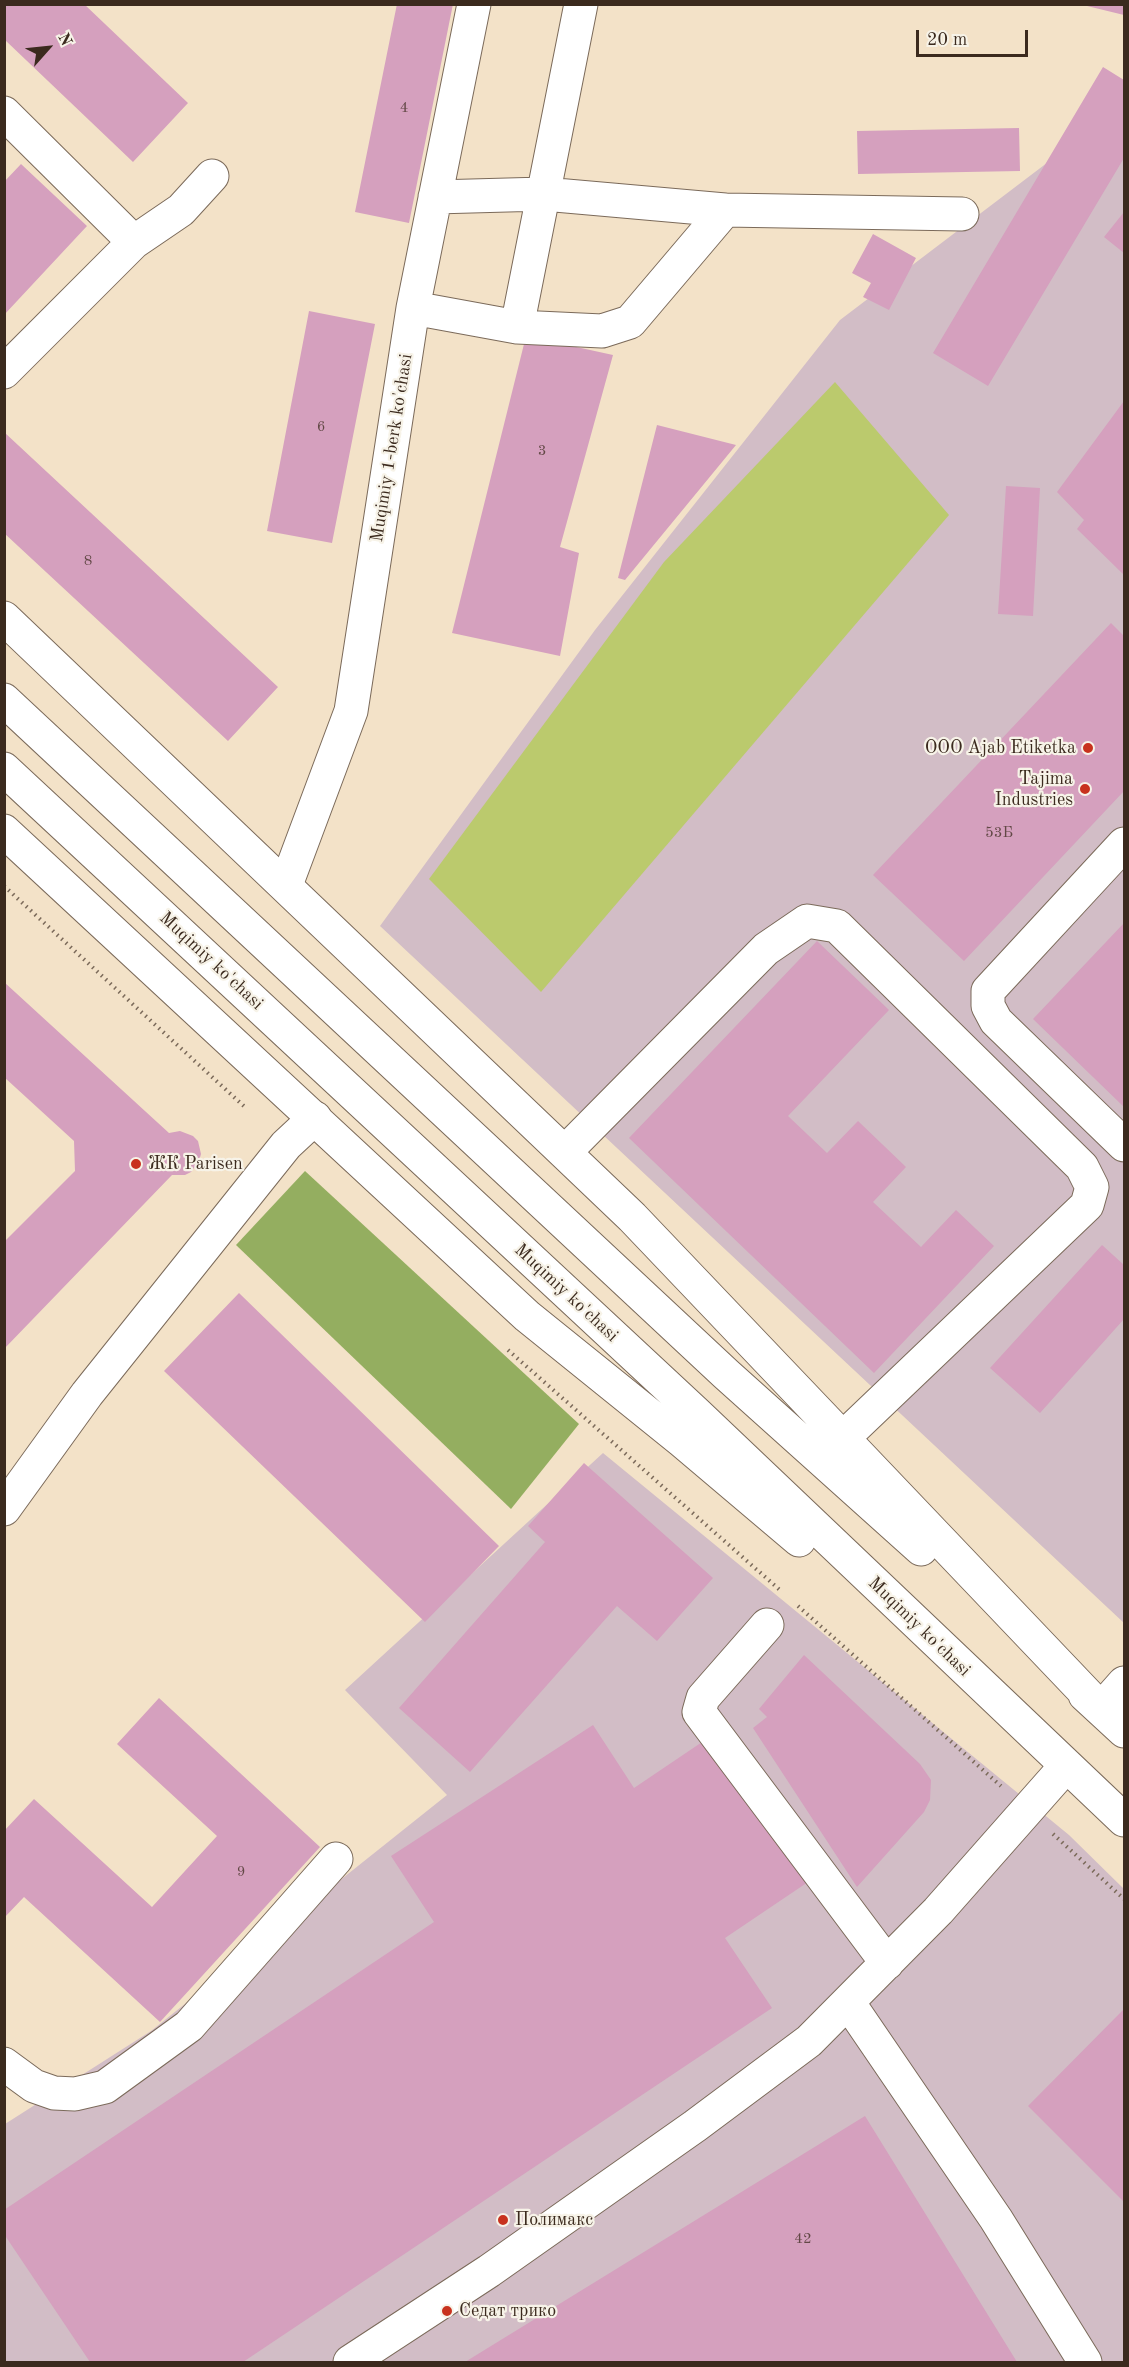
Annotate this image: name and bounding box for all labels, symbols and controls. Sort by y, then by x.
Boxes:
north arrow [18,18,78,78]
scale bar [919,18,1032,56]
text: N [54,31,74,49]
text: 20 m [927,31,967,49]
house number: 4 [400,99,408,117]
street label: Muqimiy 1-berk ko'chasi [366,352,418,544]
house number: 6 [317,418,325,436]
house number: 3 [538,442,546,460]
house number: 8 [84,552,92,570]
place label: ООО Ajab Etiketka [925,737,1076,759]
marker: ООО Ajab Etiketka [1081,741,1095,755]
place label: Tajima Industries [995,768,1073,810]
marker: Tajima Industries [1078,782,1092,796]
house number: 53Б [985,824,1013,842]
street label: Muqimiy ko'chasi [155,907,267,1015]
place label: ЖК Parisen [148,1153,243,1175]
marker: ЖК Parisen [129,1157,143,1171]
street label: Muqimiy ko'chasi [510,1239,622,1347]
street label: Muqimiy ko'chasi [863,1573,975,1681]
house number: 9 [237,1863,245,1881]
place label: Полимакс [515,2209,593,2231]
marker: Полимакс [496,2213,510,2227]
house number: 42 [794,2230,812,2248]
place label: Седат трико [459,2300,556,2322]
marker: Седат трико [440,2304,454,2318]

